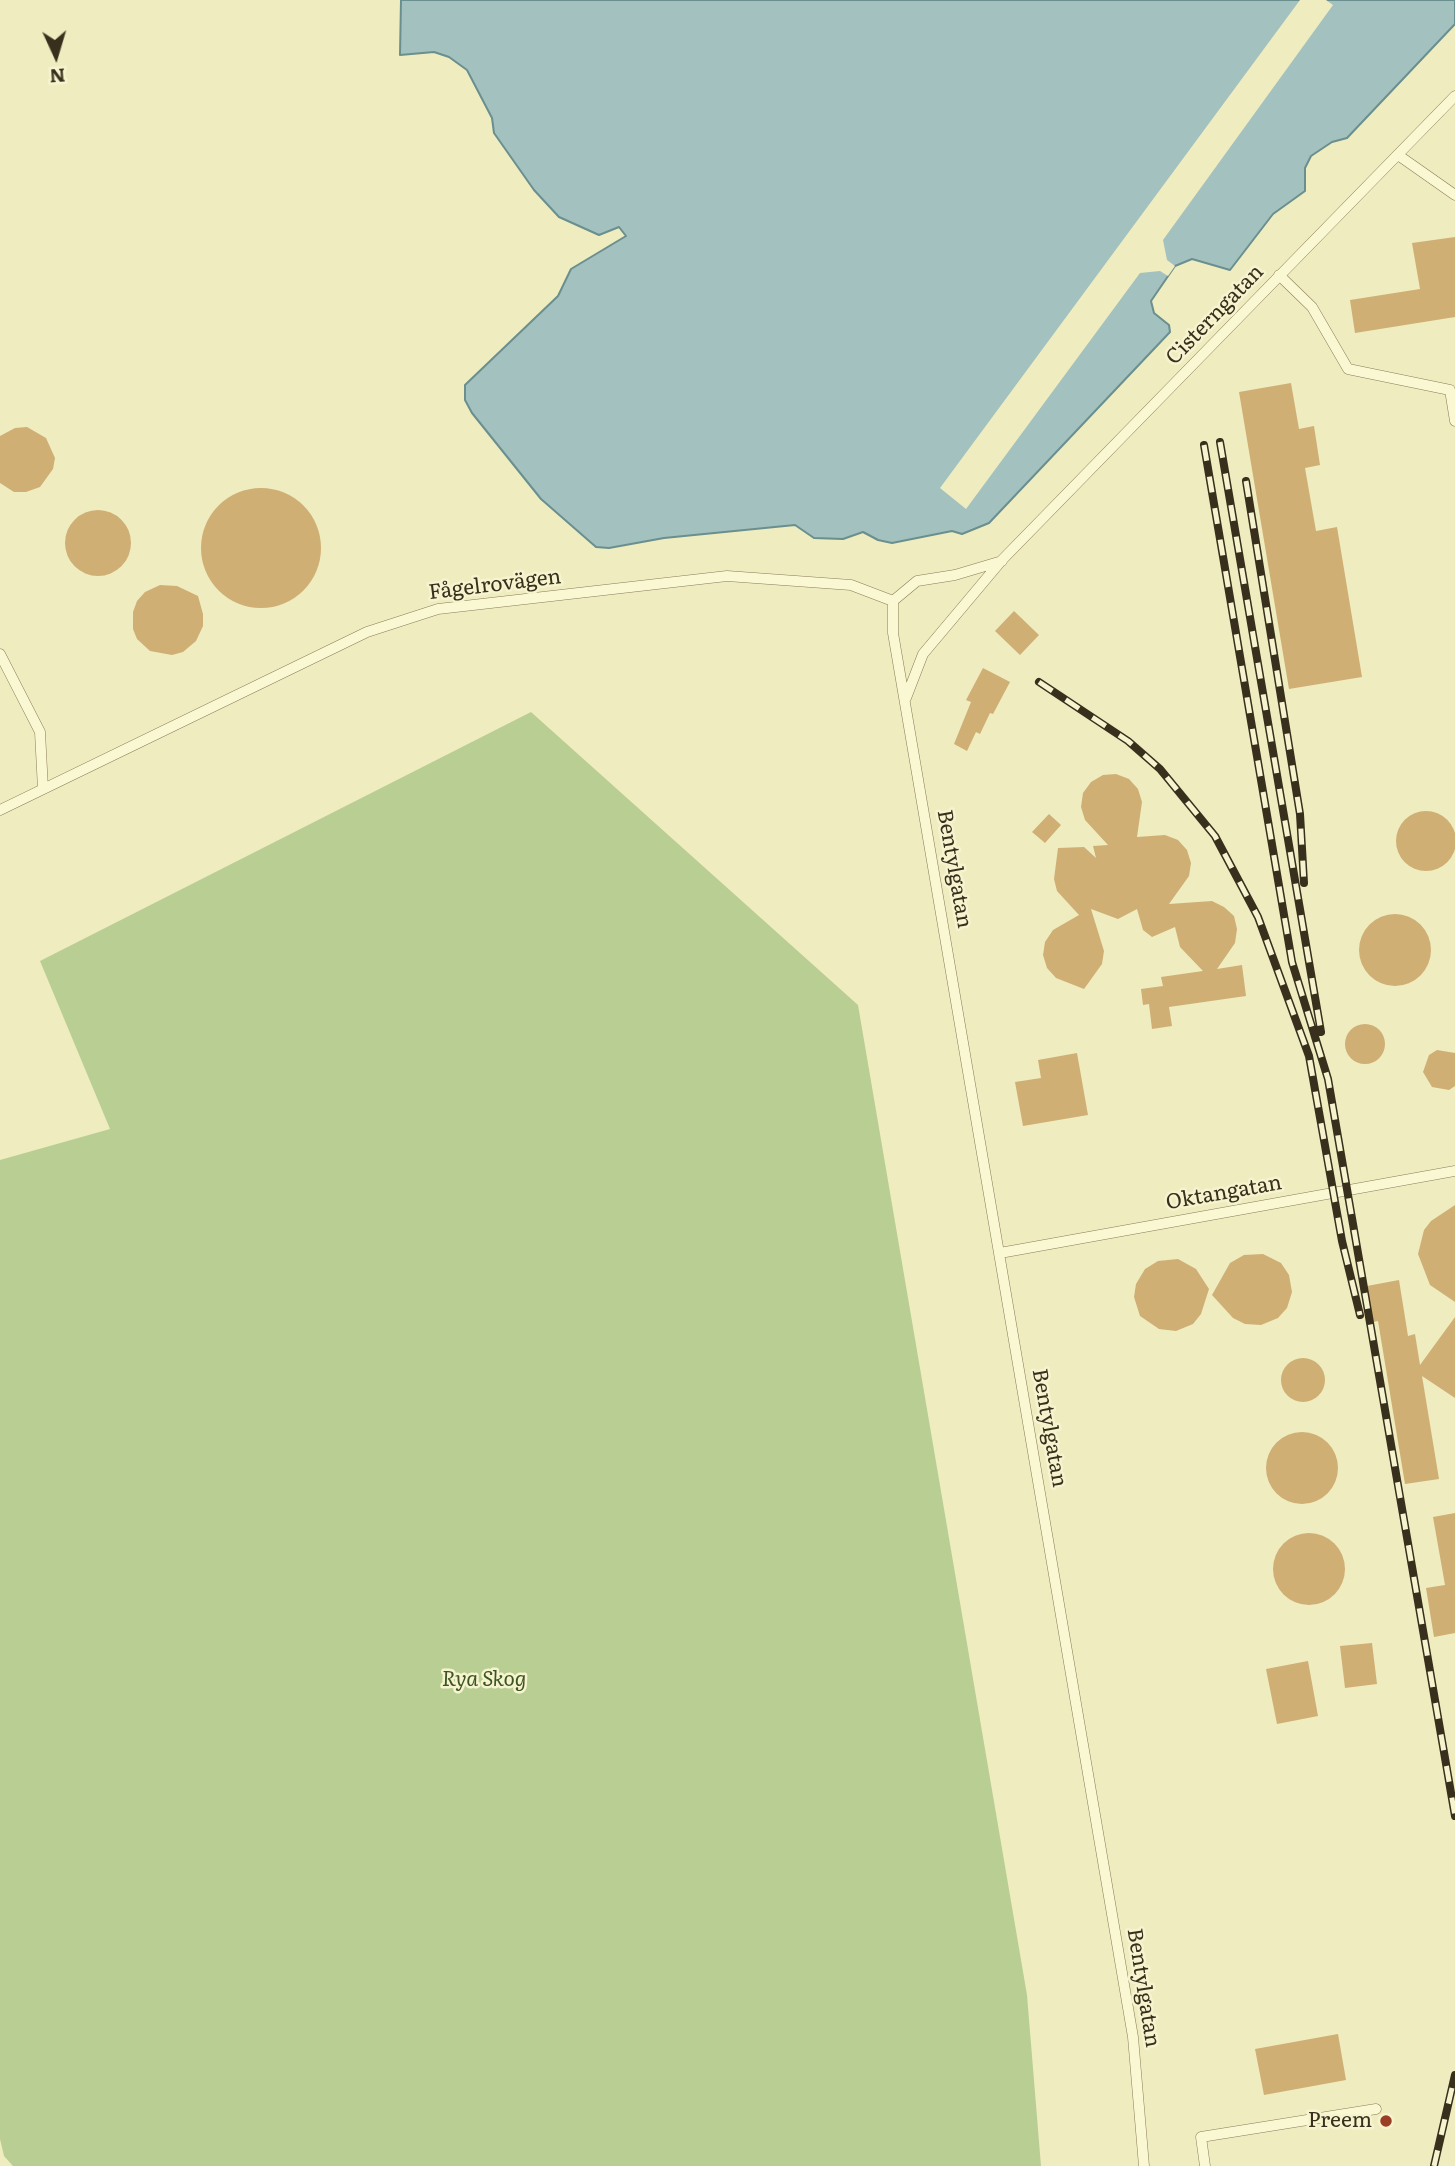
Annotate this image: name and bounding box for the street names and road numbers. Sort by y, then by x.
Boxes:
street label: Cisterngatan [1161,260,1269,370]
street label: Fågelrovägen [427,564,563,606]
street label: Bentylgatan [931,808,977,930]
street label: Oktangatan [1164,1170,1284,1216]
street label: Bentylgatan [1026,1367,1072,1489]
street label: Bentylgatan [1121,1927,1165,2049]

